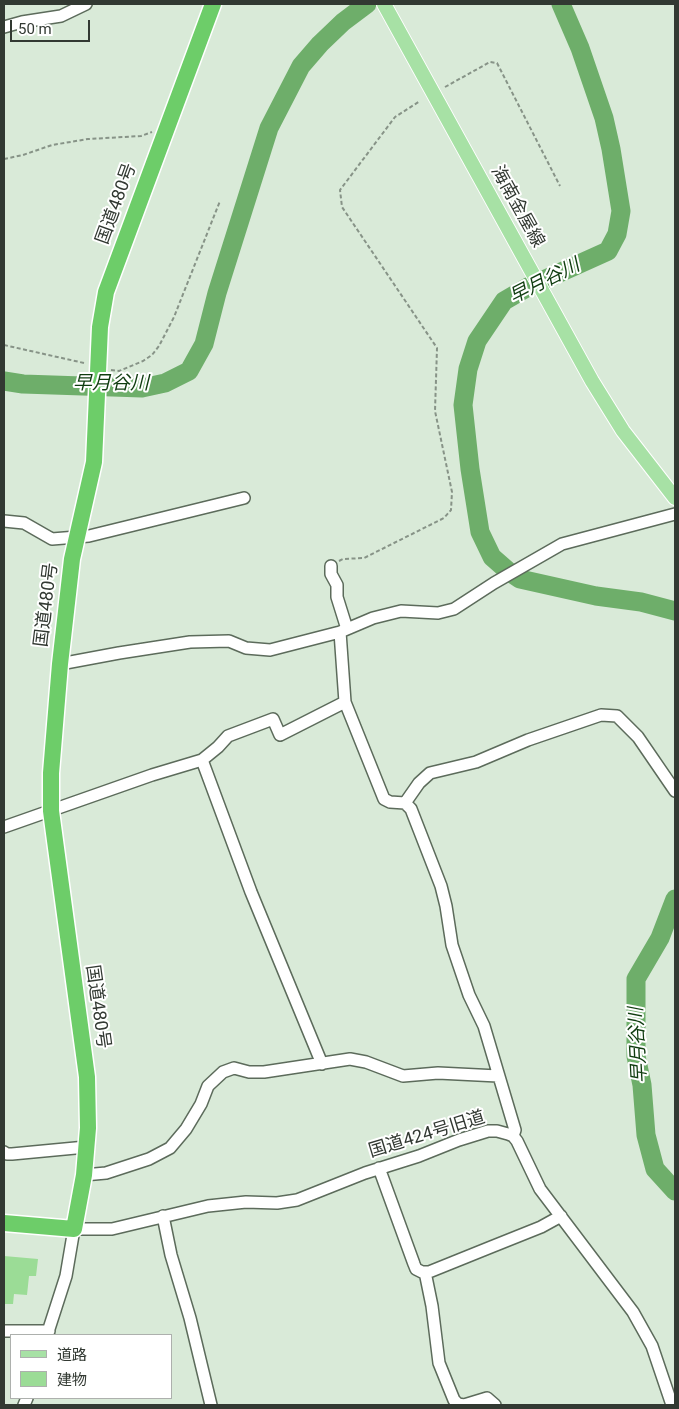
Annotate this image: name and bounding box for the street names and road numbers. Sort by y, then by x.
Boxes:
street label: 国道480号 [92,161,142,247]
street label: 海南金屋線 [486,162,548,252]
street label: 国道480号 [31,562,63,648]
street label: 国道480号 [80,964,114,1050]
street label: 国道424号旧道 [366,1107,488,1163]

